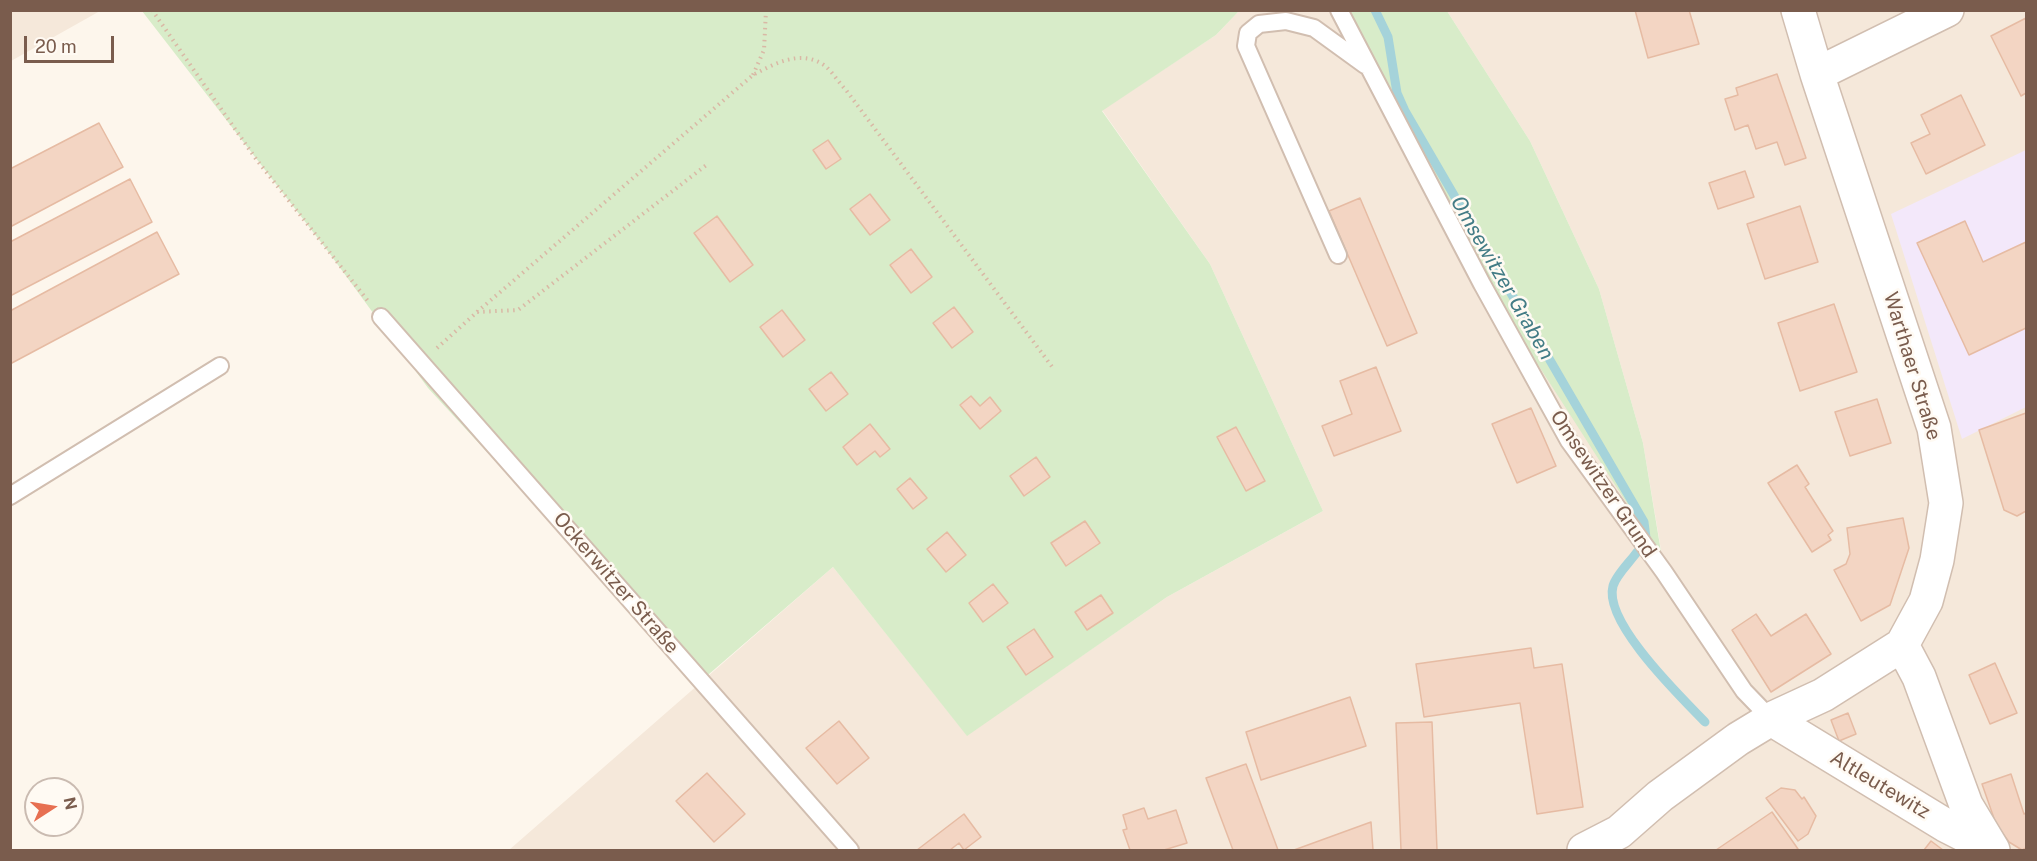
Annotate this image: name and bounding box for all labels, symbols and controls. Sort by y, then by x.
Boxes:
scale bar [27,24,117,62]
text: 20 m [35,36,77,57]
water label: Omsewitzer Graben [1445,192,1559,364]
street label: Warthaer Straße [1878,289,1946,443]
street label: Omsewitzer Grund [1545,406,1661,562]
street label: Ockerwitzer Straße [548,507,684,659]
street label: Altleutewitz [1826,746,1934,824]
north arrow [24,777,84,837]
text: N [60,795,81,812]

